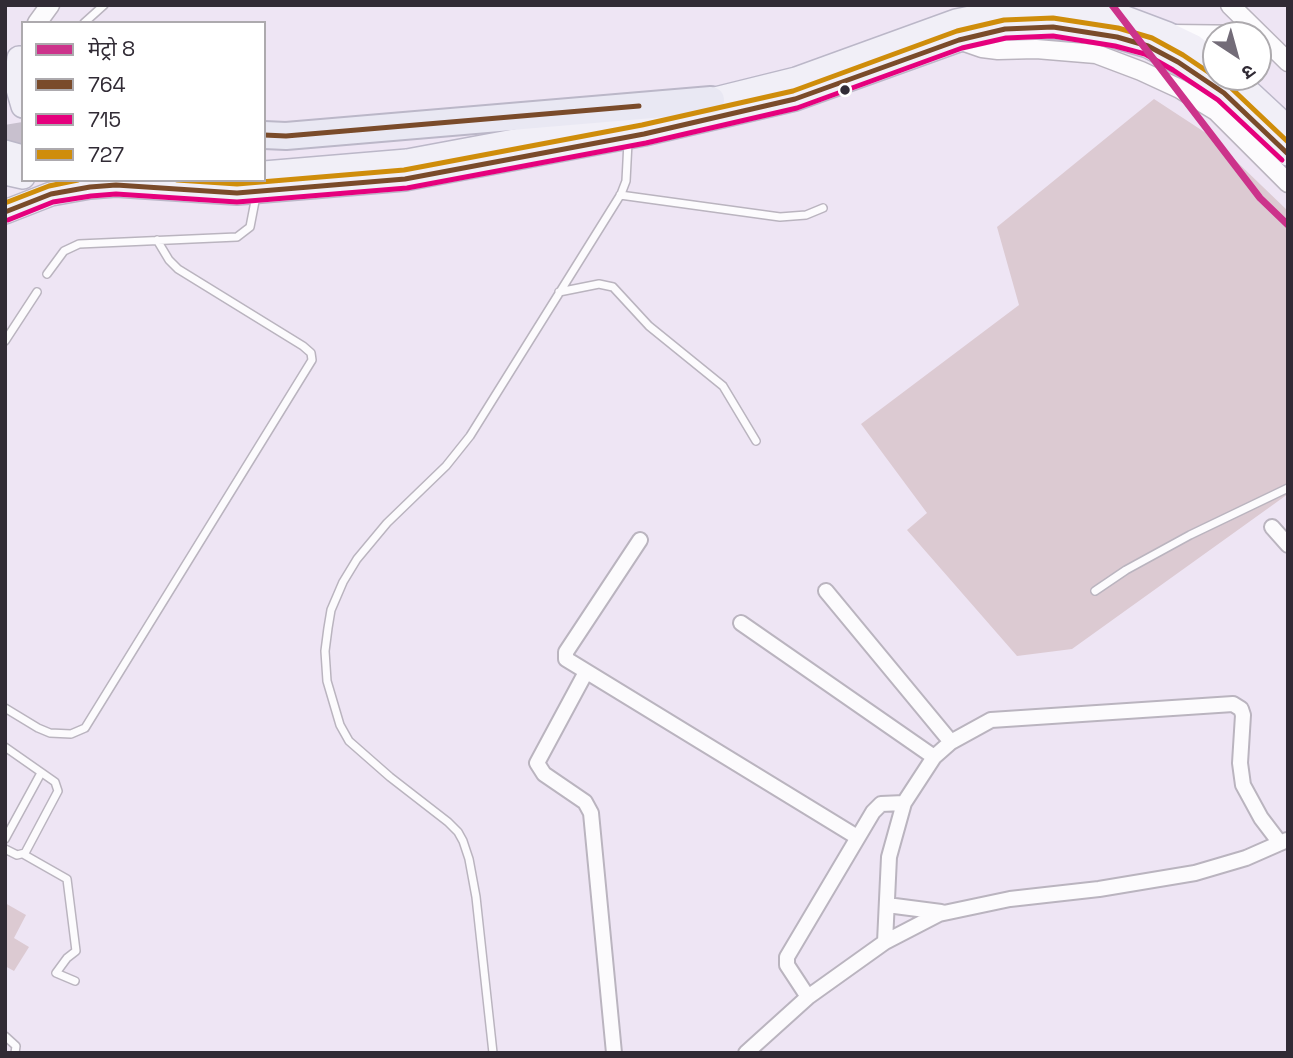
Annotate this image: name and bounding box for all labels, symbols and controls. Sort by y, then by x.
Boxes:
legend [21,21,266,182]
north arrow [1202,21,1272,91]
text: मेट्रो 8 [88,35,135,62]
text: उ [1237,58,1260,85]
text: 764 [88,71,126,98]
unlabelled marker [838,83,852,97]
text: 715 [88,106,121,133]
text: 727 [88,141,124,168]

